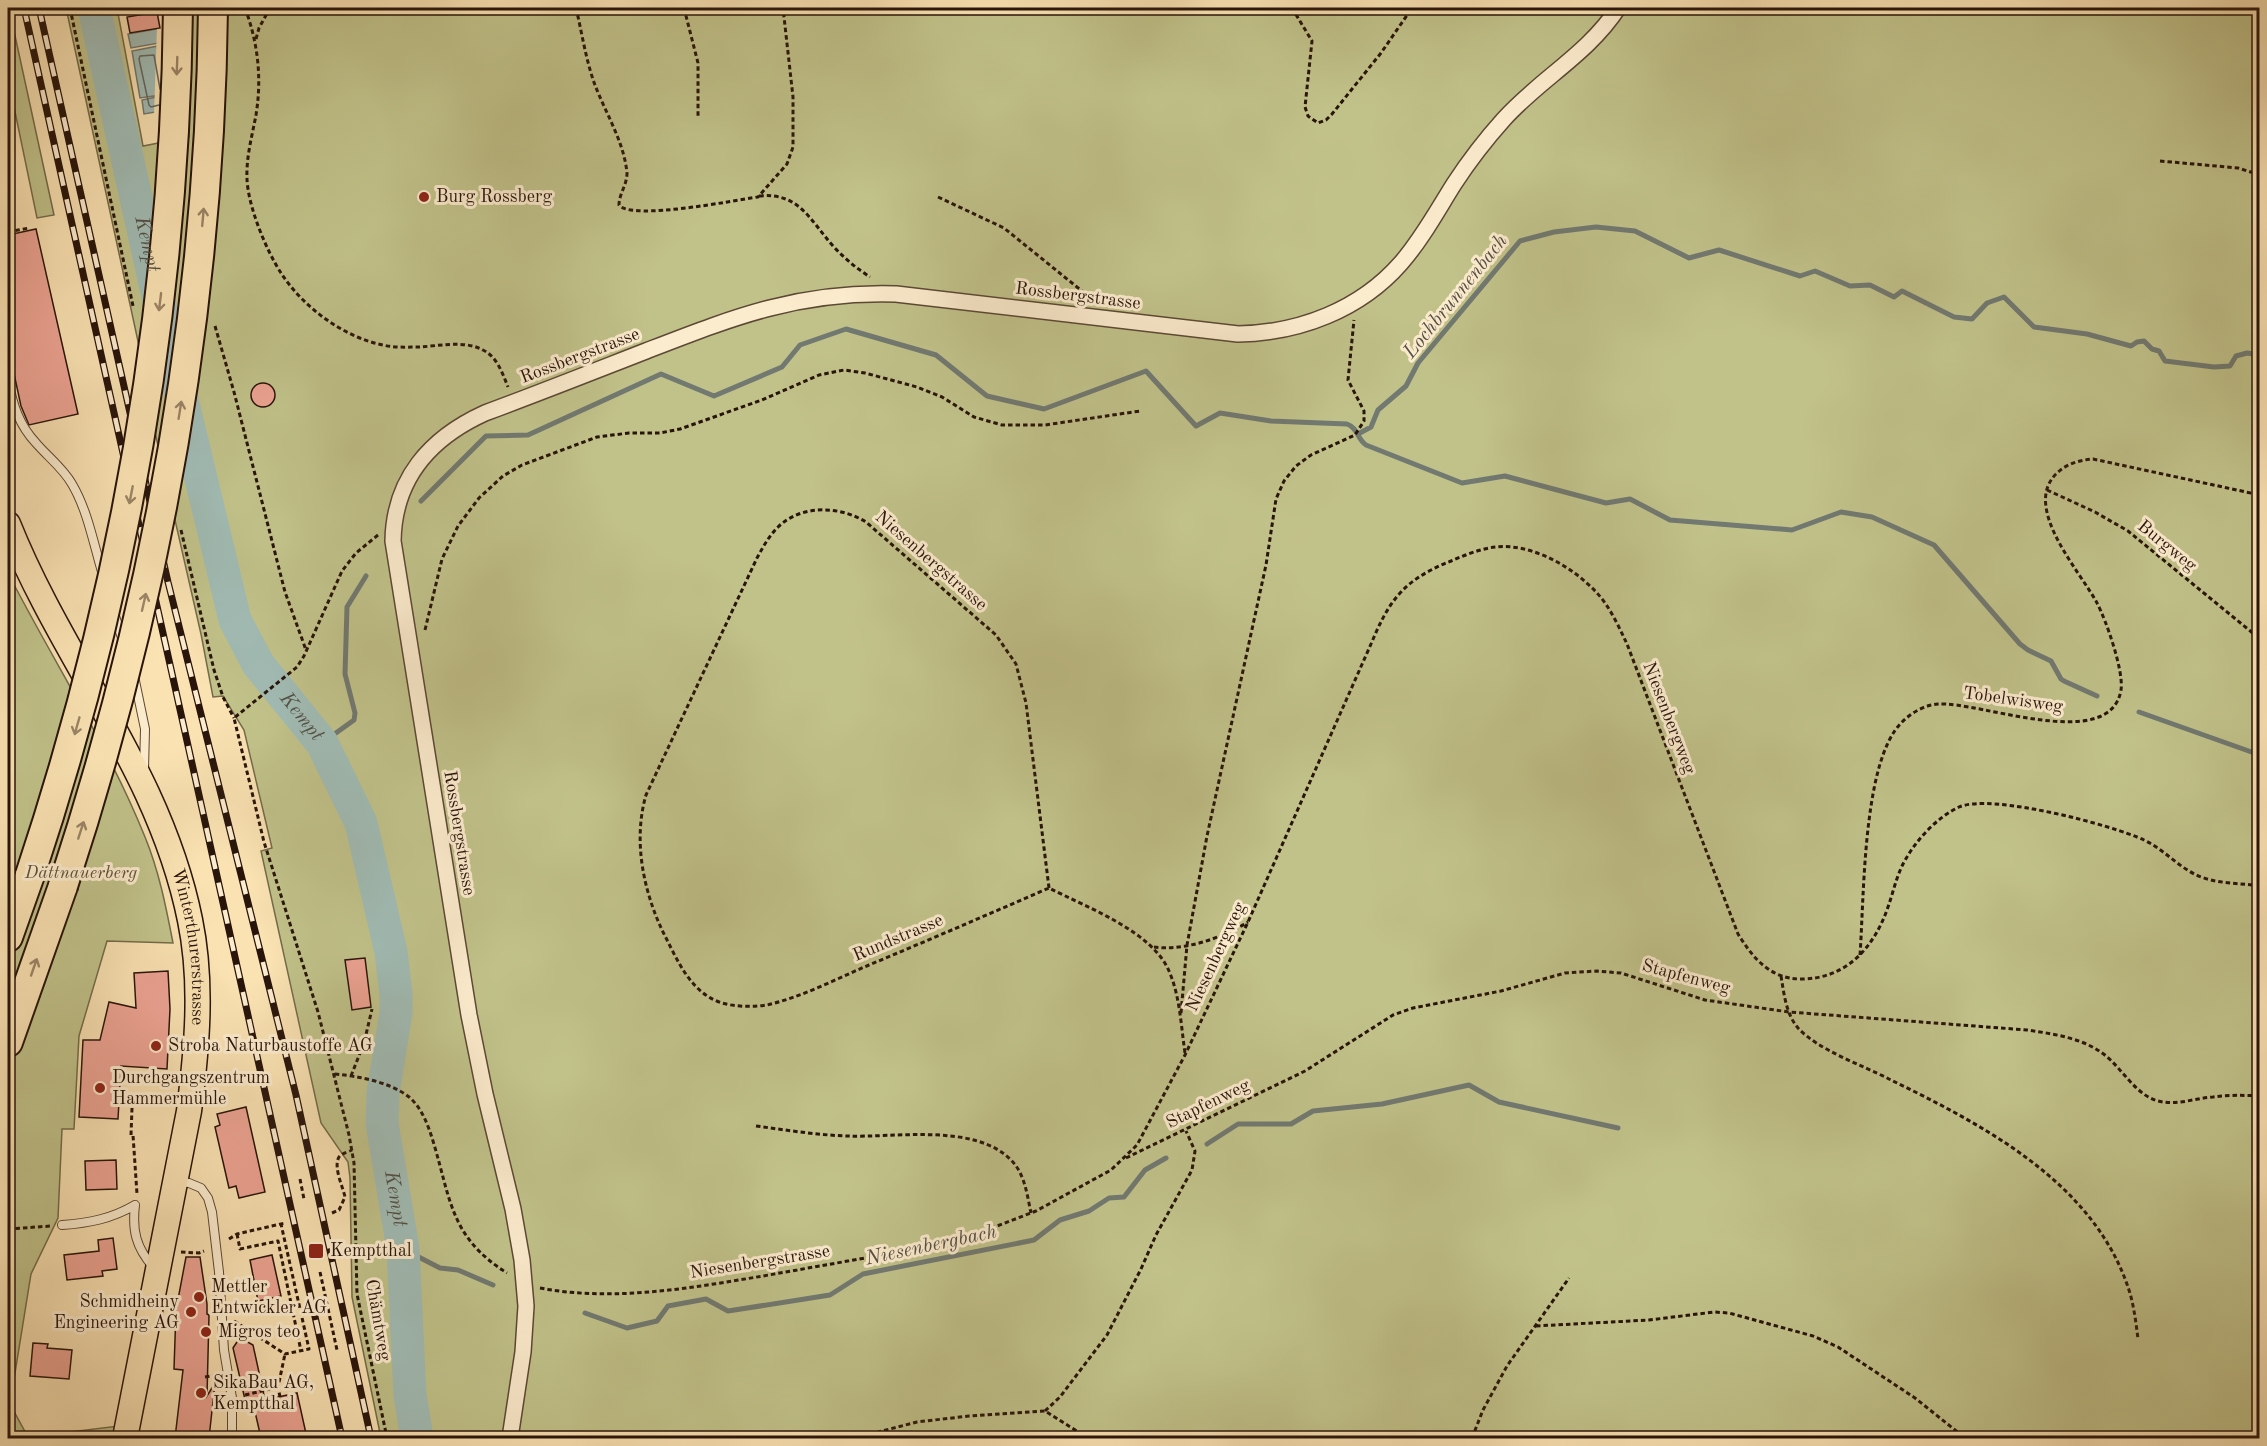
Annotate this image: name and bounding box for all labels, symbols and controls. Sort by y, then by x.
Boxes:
one-way arrow [172,55,183,75]
place label: Burg Rossberg [436,188,552,206]
marker: Burg Rossberg [417,190,431,204]
one-way arrow [198,207,209,227]
water label: Kempt [130,213,162,275]
water label: Lochbrunnenbach [1400,231,1512,363]
street label: Rossbergstrasse [1014,279,1142,313]
one-way arrow [155,292,166,312]
street label: Rossbergstrasse [518,325,642,387]
one-way arrow [175,401,186,421]
one-way arrow [125,485,136,504]
street label: Niesenbergstrasse [872,508,990,614]
street label: Burgweg [2134,517,2200,575]
one-way arrow [138,593,150,612]
street label: Niesenbergweg [1639,659,1699,777]
street label: Tobelwisweg [1962,684,2064,716]
water label: Kempt [275,688,327,746]
one-way arrow [70,716,82,735]
street label: Rossbergstrasse [440,769,478,897]
one-way arrow [76,821,87,840]
park label: Dättnauerberg [24,864,138,882]
street label: Winterthurerstrasse [168,867,207,1026]
street label: Niesenbergweg [1183,899,1249,1015]
street label: Rundstrasse [850,911,946,965]
street label: Stapfenweg [1640,957,1732,998]
one-way arrow [30,958,41,977]
place label: Stroba Naturbaustoffe AG [168,1037,373,1055]
marker: Stroba Naturbaustoffe AG [149,1039,163,1053]
place label: Durchgangszentrum Hammermühle [112,1069,270,1108]
street label: Stapfenweg [1163,1076,1253,1132]
marker: Durchgangszentrum Hammermühle [93,1081,107,1095]
water label: Kempt [380,1168,409,1229]
water label: Niesenbergbach [863,1222,999,1270]
marker: Kemptthal [307,1242,325,1260]
place label: Kemptthal [330,1242,412,1260]
street label: Niesenbergstrasse [689,1242,831,1282]
place label: Mettler Entwickler AG [211,1278,327,1317]
street label: Chämtweg [362,1278,394,1362]
marker: Mettler Entwickler AG [192,1290,206,1304]
place label: Schmidheiny Engineering AG [53,1293,179,1332]
marker: Schmidheiny Engineering AG [184,1305,198,1319]
place label: Migros teo [218,1323,300,1341]
marker: Migros teo [199,1325,213,1339]
place label: SikaBau AG, Kemptthal [213,1374,314,1413]
marker: SikaBau AG, Kemptthal [194,1386,208,1400]

